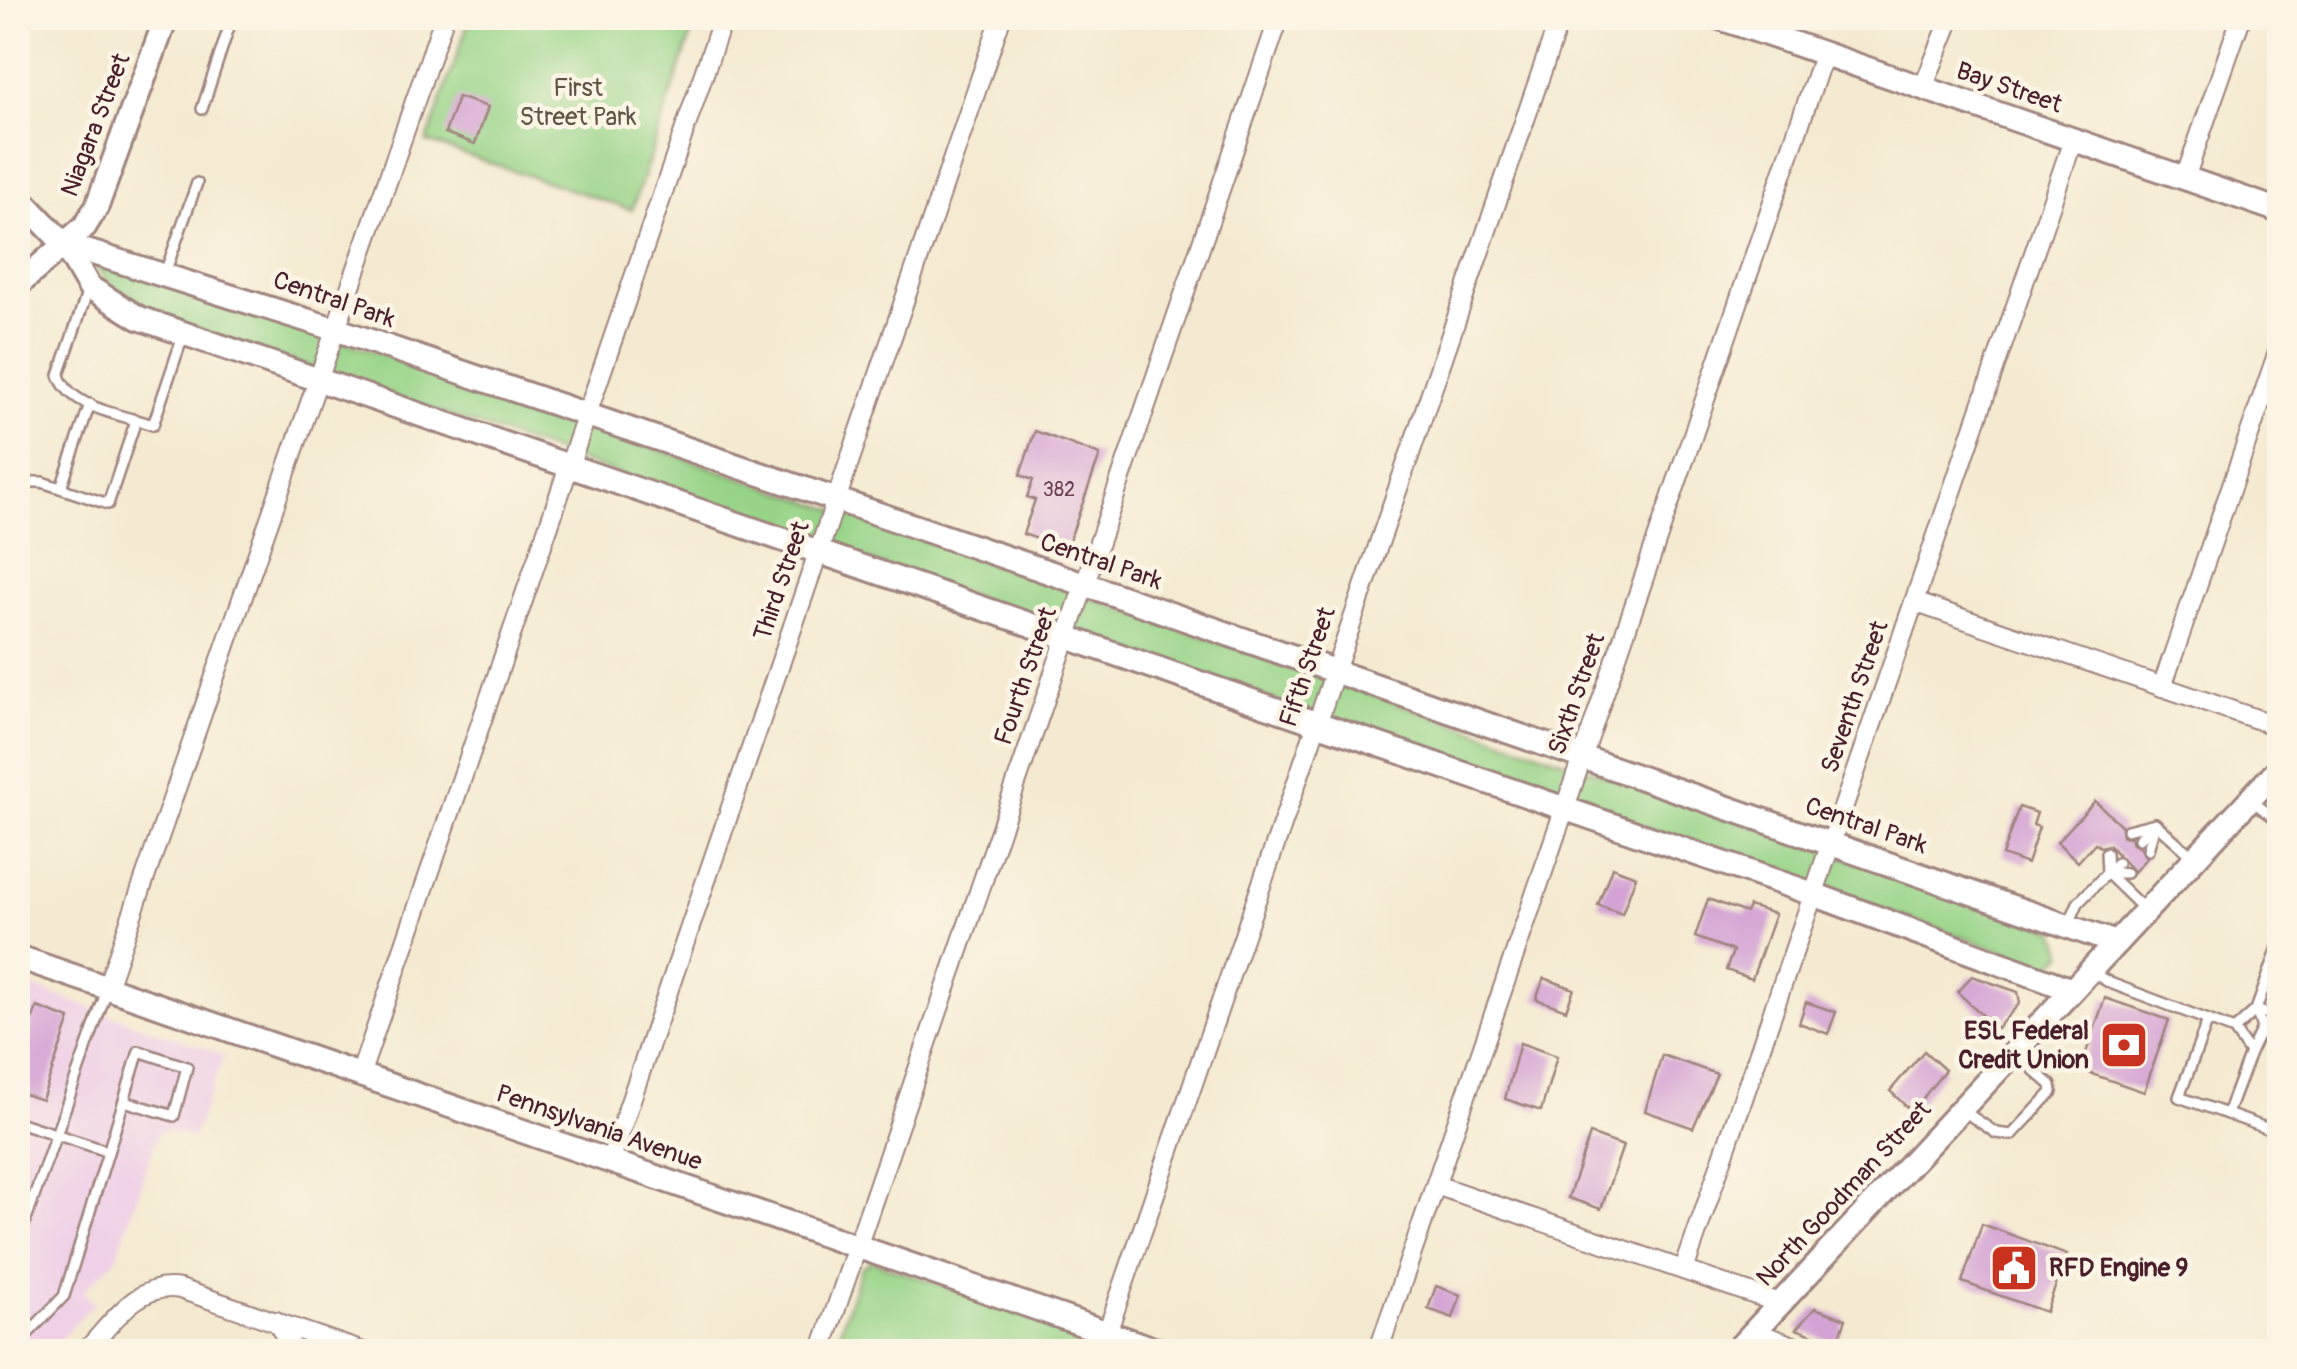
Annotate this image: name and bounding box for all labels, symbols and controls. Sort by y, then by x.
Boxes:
street label: Niagara Street [54,48,138,201]
street label: Bay Street [1952,55,2067,121]
park label: First Street Park [519,73,637,133]
street label: Central Park [269,265,400,336]
house number: 382 [1043,477,1075,502]
street label: Third Street [747,516,817,645]
street label: Central Park [1036,527,1167,598]
street label: Fourth Street [988,602,1064,749]
street label: Fifth Street [1273,602,1343,731]
street label: Seventh Street [1814,616,1896,777]
street label: Sixth Street [1542,628,1613,759]
street label: Central Park [1801,791,1932,862]
place label: ESL Federal Credit Union [1958,1016,2089,1076]
bank icon: ESL Federal Credit Union [2098,1019,2150,1071]
street label: Pennsylvania Avenue [492,1078,707,1178]
street label: North Goodman Street [1750,1094,1939,1293]
public building icon: RFD Engine 9 [1988,1242,2040,1294]
place label: RFD Engine 9 [2049,1253,2188,1284]

